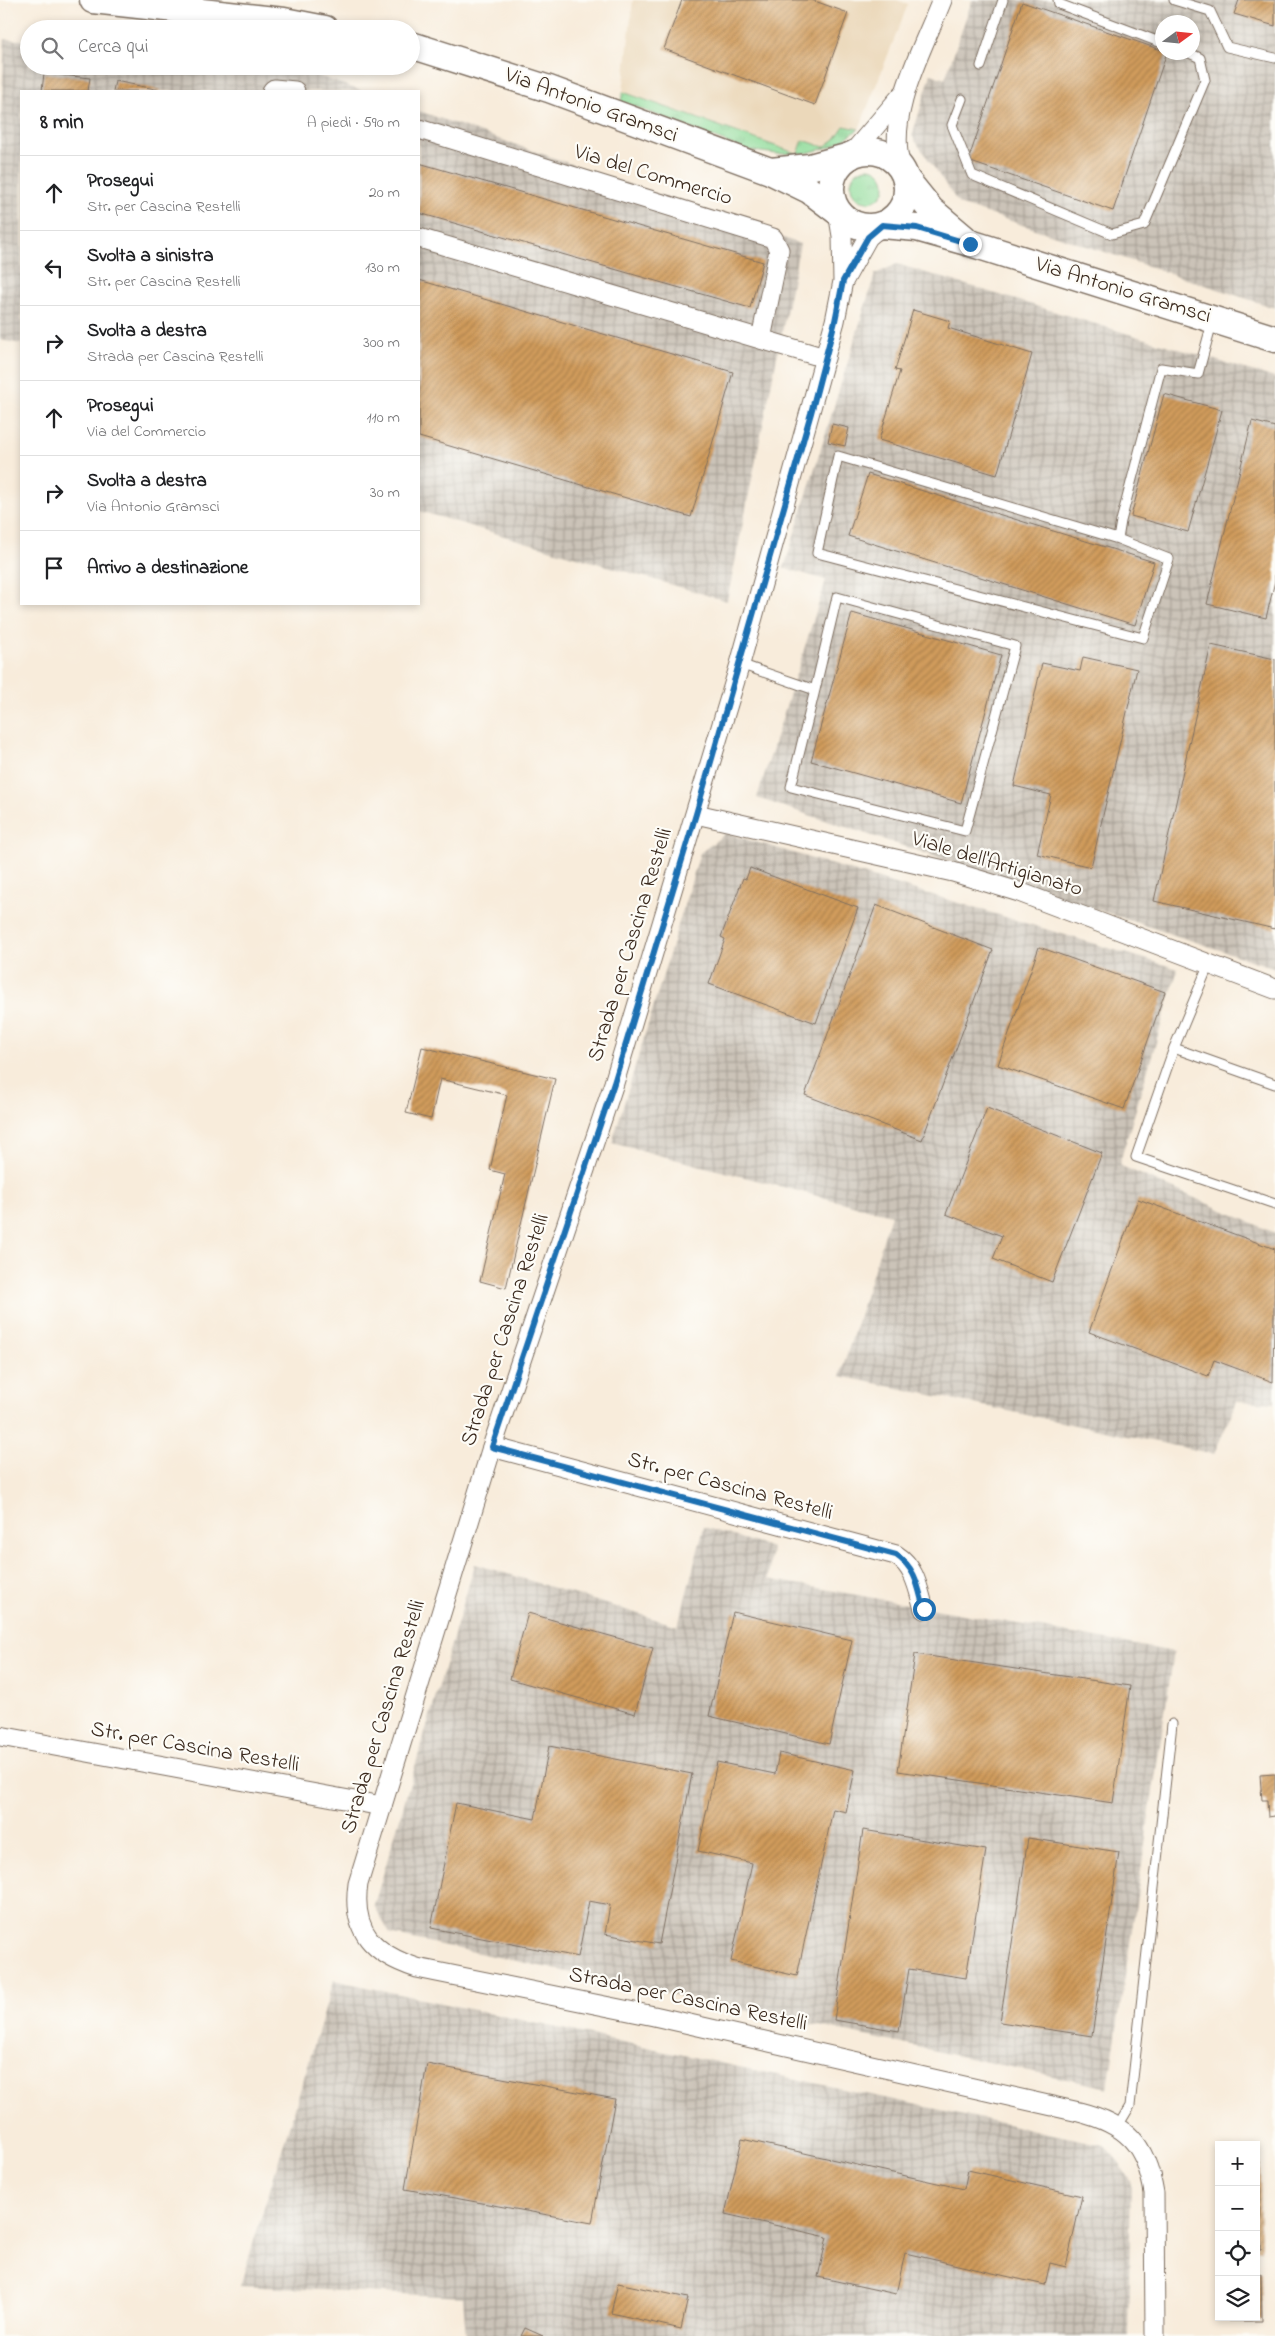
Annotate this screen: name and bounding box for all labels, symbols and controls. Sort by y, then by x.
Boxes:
north arrow [1155,15,1200,60]
search box [20,20,420,75]
icon: search [38,34,66,62]
text: Cerca qui [78,34,148,61]
street label: Via Antonio Gramsci [499,59,682,152]
text: 8 min [40,108,84,138]
text: A piedi · 590 m [307,111,400,135]
street label: Via del Commercio [569,136,736,215]
text: Prosegui [87,168,154,195]
icon: ahead [40,179,68,207]
text: 20 m [369,181,400,205]
text: Str. per Cascina Restelli [87,195,241,219]
route end [959,233,982,256]
text: Svolta a sinistra [87,243,214,270]
street label: Via Antonio Gramsci [1030,249,1215,333]
icon: left [40,254,68,282]
text: 130 m [365,256,400,280]
text: Str. per Cascina Restelli [87,270,241,294]
text: Svolta a destra [87,318,207,345]
icon: right [40,329,68,357]
text: 300 m [363,331,400,355]
text: Strada per Cascina Restelli [87,345,264,369]
text: Prosegui [87,393,154,420]
icon: ahead [40,404,68,432]
text: 110 m [366,406,400,430]
text: Via del Commercio [87,420,206,444]
text: Svolta a destra [87,468,207,495]
icon: right [40,479,68,507]
text: 30 m [370,481,400,505]
text: Via Antonio Gramsci [87,495,220,519]
icon: arrive [40,554,68,582]
text: Arrivo a destinazione [87,555,248,582]
street label: Viale dell'Artigianato [906,823,1086,907]
street label: Strada per Cascina Restelli [580,824,682,1066]
street label: Strada per Cascina Restelli [453,1209,559,1451]
street label: Str. per Cascina Restelli [624,1444,836,1530]
street label: Strada per Cascina Restelli [333,1596,435,1838]
route start [913,1598,936,1621]
street label: Str. per Cascina Restelli [88,1714,302,1782]
street label: Strada per Cascina Restelli [566,1959,810,2041]
map controls [1215,2141,1260,2321]
button: + [1215,2141,1260,2186]
button: − [1215,2186,1260,2231]
button: locate [1215,2231,1260,2276]
button: layers [1215,2276,1260,2321]

